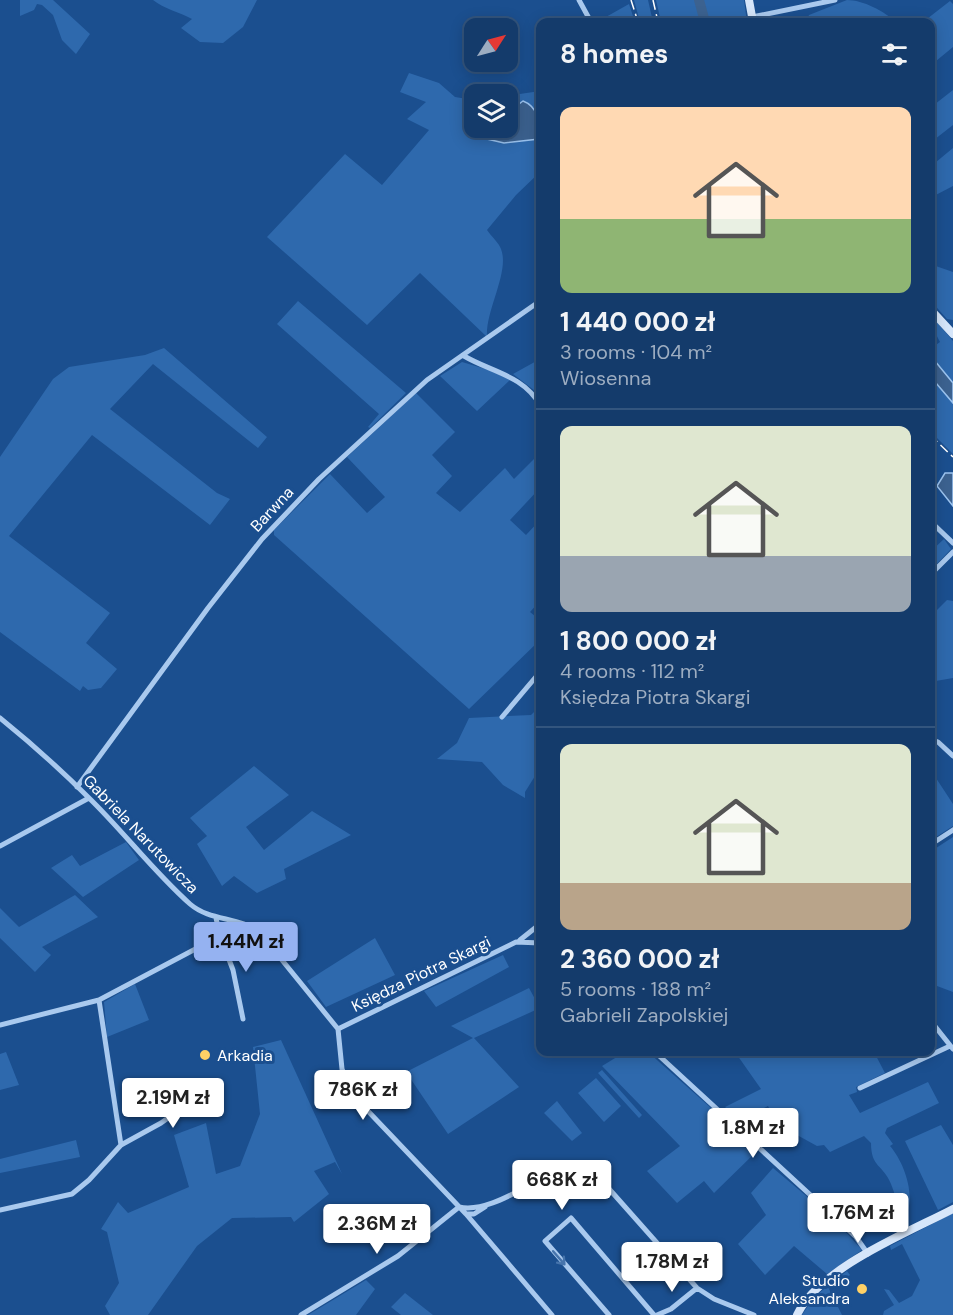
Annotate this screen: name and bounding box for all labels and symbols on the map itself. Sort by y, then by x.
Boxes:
north arrow [464,18,518,72]
street label: Barwna [246,482,298,536]
street label: Gabriela Narutowicza [79,770,203,898]
pin: 1.44M zł [184,922,308,973]
street label: Księdza Piotra Skargi [348,931,494,1017]
place label: Arkadia [217,1045,273,1066]
marker: Arkadia [198,1048,212,1062]
pin: 786K zł [308,1070,418,1121]
pin: 2.19M zł [111,1078,235,1129]
pin: 1.8M zł [698,1108,808,1159]
pin: 668K zł [507,1160,617,1211]
pin: 1.76M zł [796,1193,920,1244]
pin: 2.36M zł [315,1204,439,1255]
pin: 1.78M zł [610,1242,734,1293]
one-way arrow [552,1250,566,1265]
place label: Studio Aleksandra [769,1270,850,1309]
marker: Studio Aleksandra [855,1282,869,1296]

